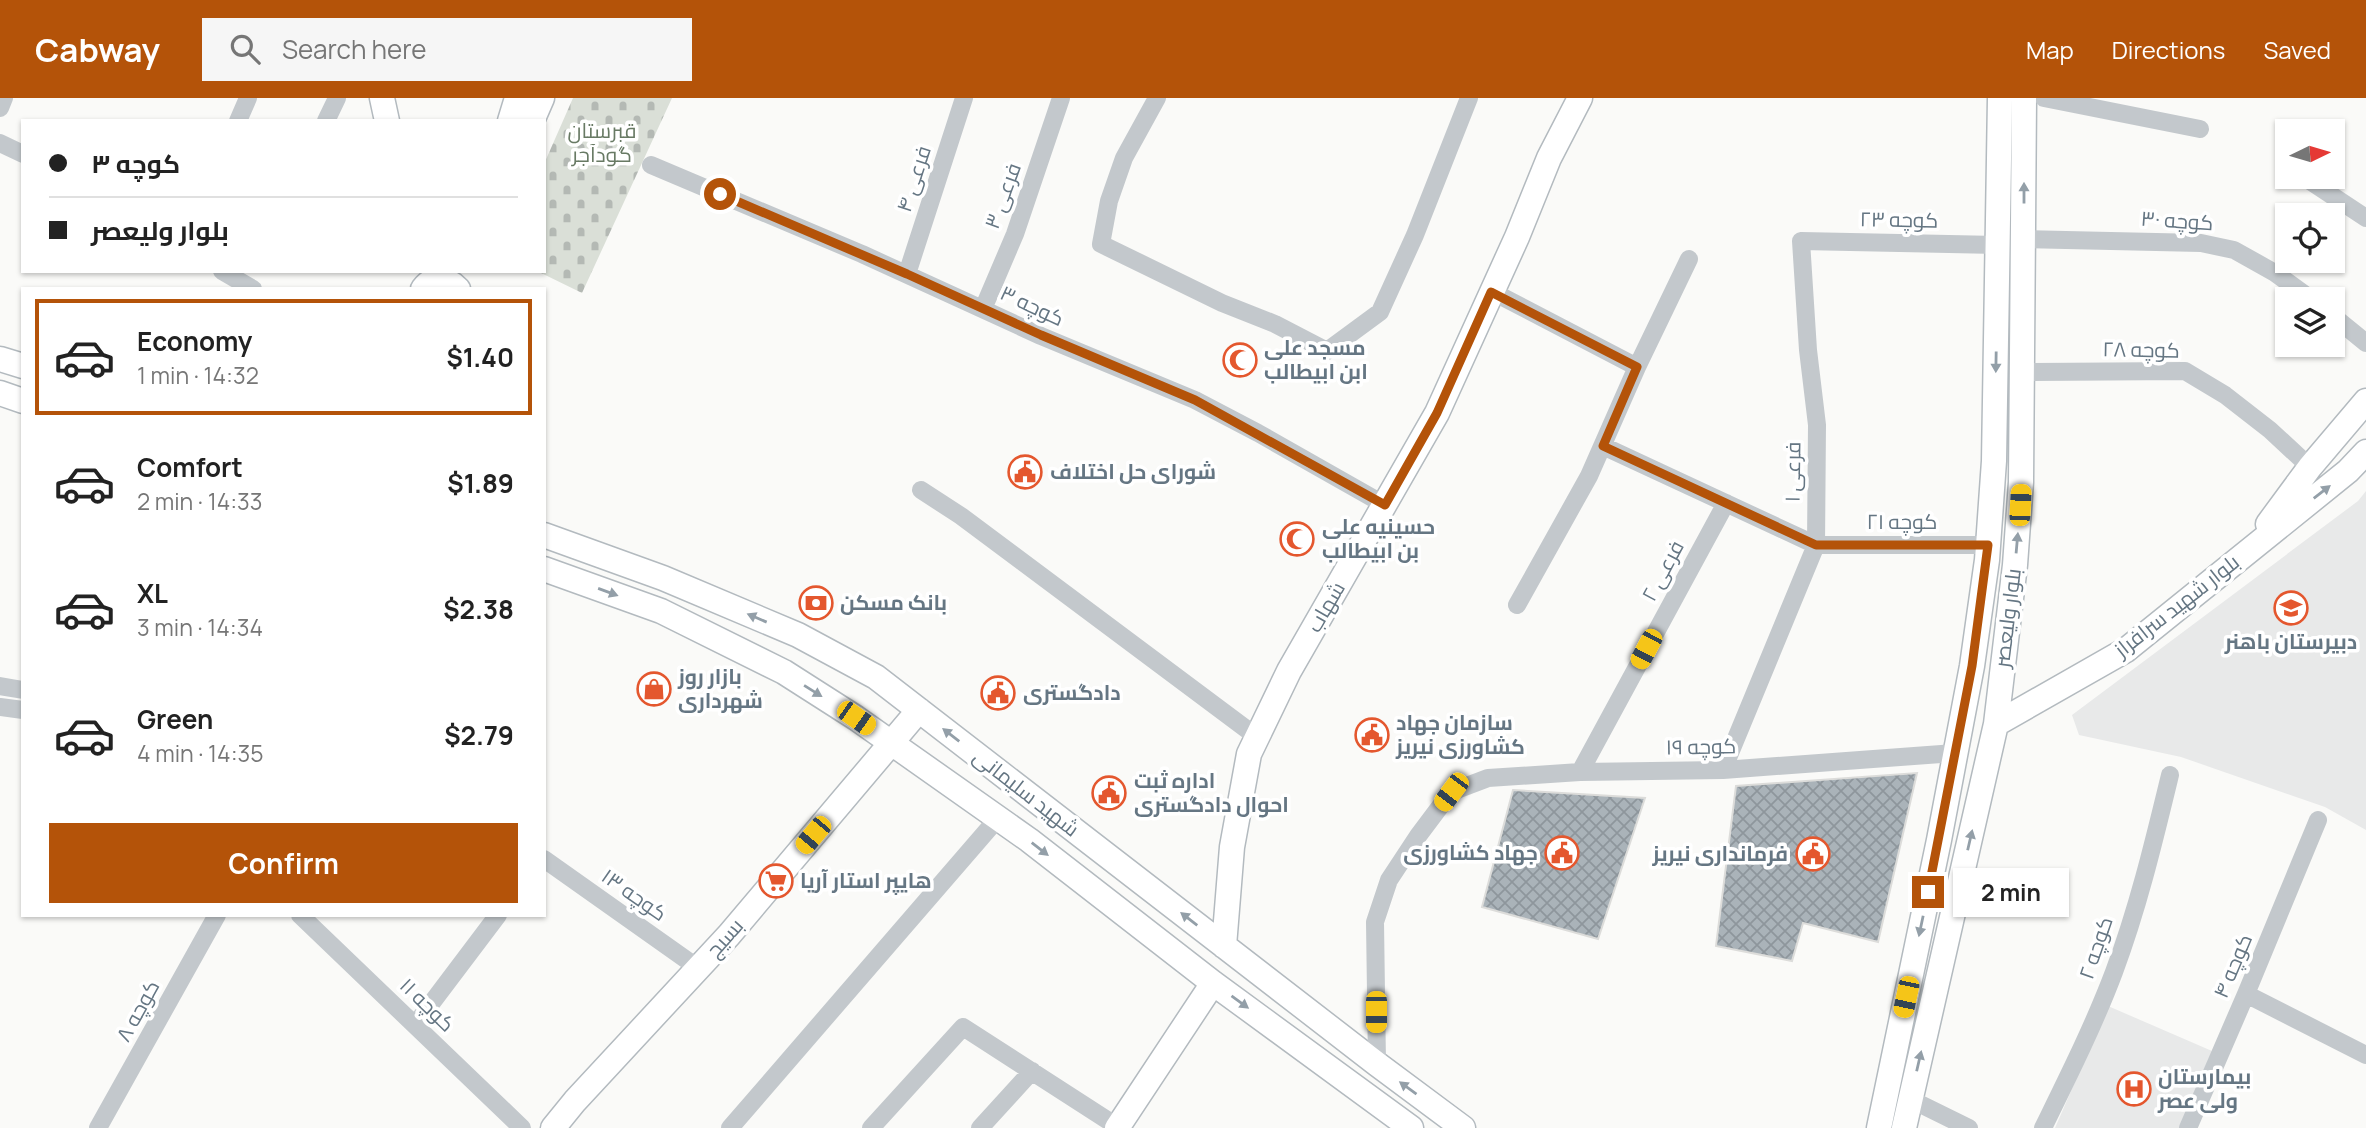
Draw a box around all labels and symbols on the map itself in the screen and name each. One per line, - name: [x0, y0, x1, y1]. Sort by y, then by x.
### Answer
- park label: قبرستان گودآجر: [568, 116, 636, 168]
- north arrow: [2275, 119, 2345, 189]
- street label: فرعی ۴: [889, 142, 937, 215]
- street label: فرعی ۳: [977, 159, 1027, 233]
- route start: [704, 178, 736, 210]
- one-way arrow: [2018, 182, 2030, 204]
- street label: کوچه ۲۳: [1859, 204, 1939, 235]
- street label: کوچه ۳۰: [2140, 204, 2214, 238]
- street label: کوچه ۳: [996, 278, 1069, 333]
- place label: مسجد علی ابن ابیطالب: [1264, 333, 1368, 385]
- street label: کوچه ۲۸: [2102, 334, 2180, 365]
- mosque icon: مسجد علی ابن ابیطالب: [1221, 341, 1259, 379]
- one-way arrow: [1990, 351, 2002, 373]
- street label: فرعی ۱: [1777, 441, 1807, 503]
- public building icon: شورای حل اختلاف: [1006, 453, 1044, 491]
- place label: شورای حل اختلاف: [1050, 457, 1216, 485]
- car: [2009, 483, 2032, 527]
- one-way arrow: [2312, 485, 2330, 500]
- street label: کوچه ۲۱: [1867, 507, 1937, 536]
- place label: حسینیه علی بن ابیطالب: [1322, 512, 1435, 564]
- mosque icon: حسینیه علی بن ابیطالب: [1278, 520, 1316, 558]
- one-way arrow: [2012, 532, 2023, 554]
- street label: فرعی ۲: [1634, 535, 1690, 606]
- street label: بلوار شهید سرافراز: [2107, 548, 2245, 664]
- street label: بلوار ولیعصر: [1987, 567, 2027, 670]
- street label: شهاب: [1300, 576, 1351, 637]
- bank icon: بانک مسکن: [797, 584, 835, 622]
- one-way arrow: [598, 587, 619, 598]
- place label: بانک مسکن: [840, 588, 947, 616]
- school or university icon: دبیرستان باهنر: [2272, 589, 2310, 627]
- one-way arrow: [747, 612, 768, 623]
- car: [1627, 626, 1666, 672]
- place label: دبیرستان باهنر: [2224, 627, 2357, 655]
- place label: بازار روز شهرداری: [677, 662, 763, 714]
- shop icon: بازار روز شهرداری: [635, 670, 673, 708]
- public building icon: دادگستری: [979, 674, 1017, 712]
- place label: دادگستری: [1023, 678, 1121, 706]
- one-way arrow: [803, 684, 823, 697]
- car: [833, 697, 880, 739]
- place label: سازمان جهاد کشاورزی نیریز: [1395, 708, 1525, 760]
- public building icon: سازمان جهاد کشاورزی نیریز: [1353, 716, 1391, 754]
- one-way arrow: [942, 728, 960, 742]
- street label: کوچه ۱۹: [1665, 731, 1737, 762]
- street label: شهید سلیمانی: [968, 742, 1085, 842]
- place label: اداره ثبت احوال دادگستری: [1134, 766, 1289, 818]
- car: [1430, 769, 1473, 815]
- public building icon: اداره ثبت احوال دادگستری: [1090, 774, 1128, 812]
- car: [792, 812, 835, 858]
- one-way arrow: [1965, 829, 1976, 851]
- public building icon: جهاد کشاورزی: [1543, 834, 1581, 872]
- public building icon: فرمانداری نیریز: [1794, 835, 1832, 873]
- place label: جهاد کشاورزی: [1403, 838, 1538, 866]
- place label: فرمانداری نیریز: [1651, 839, 1788, 867]
- one-way arrow: [1030, 841, 1048, 856]
- street label: کوچه ۱۳: [596, 862, 673, 928]
- supermarket icon: هایپر استار آریا: [757, 862, 795, 900]
- place label: هایپر استار آریا: [800, 866, 932, 896]
- callout: 2 min: [1952, 868, 2068, 916]
- route end: [1912, 876, 1944, 908]
- one-way arrow: [1181, 911, 1199, 926]
- street label: بسیج: [699, 912, 750, 963]
- street label: کوچه ۲: [2071, 913, 2120, 983]
- one-way arrow: [1916, 915, 1927, 937]
- street label: کوچه ۴: [2206, 929, 2259, 1002]
- street label: کوچه ۱۱: [393, 971, 461, 1038]
- car: [1892, 974, 1921, 1020]
- street label: کوچه ۸: [109, 975, 166, 1047]
- car: [1366, 991, 1387, 1033]
- one-way arrow: [1230, 995, 1249, 1009]
- one-way arrow: [1914, 1050, 1925, 1072]
- place label: بیمارستان ولی عصر: [2157, 1062, 2251, 1114]
- hospital icon: بیمارستان ولی عصر: [2115, 1070, 2153, 1108]
- one-way arrow: [1399, 1081, 1417, 1095]

